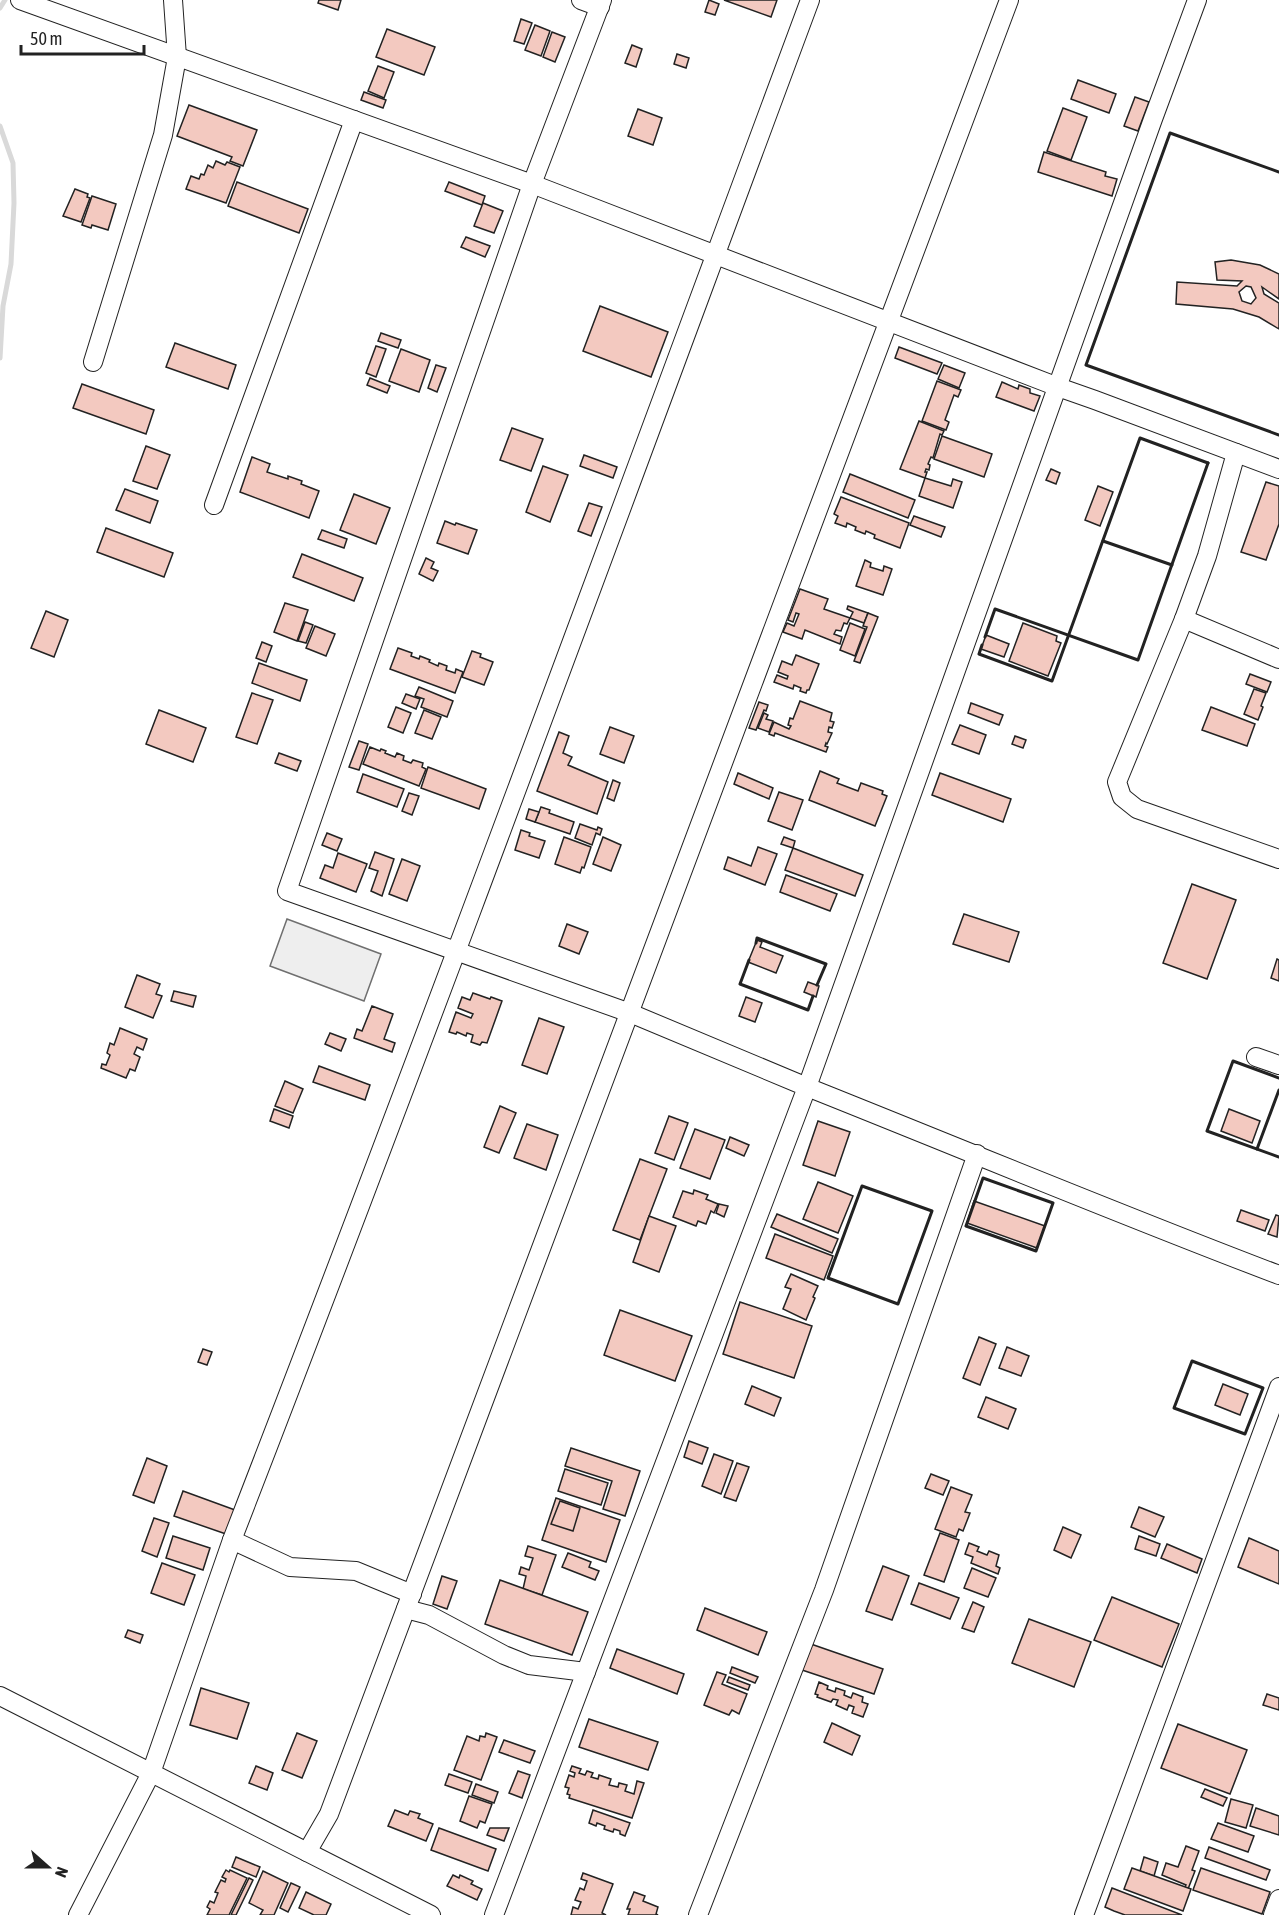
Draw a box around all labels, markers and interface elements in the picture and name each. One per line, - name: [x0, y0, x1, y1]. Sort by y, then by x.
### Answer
- scale bar: [21, 18, 144, 56]
- text: 50 m: [30, 28, 62, 49]
- north arrow: [18, 1837, 78, 1897]
- text: N: [52, 1865, 72, 1880]

